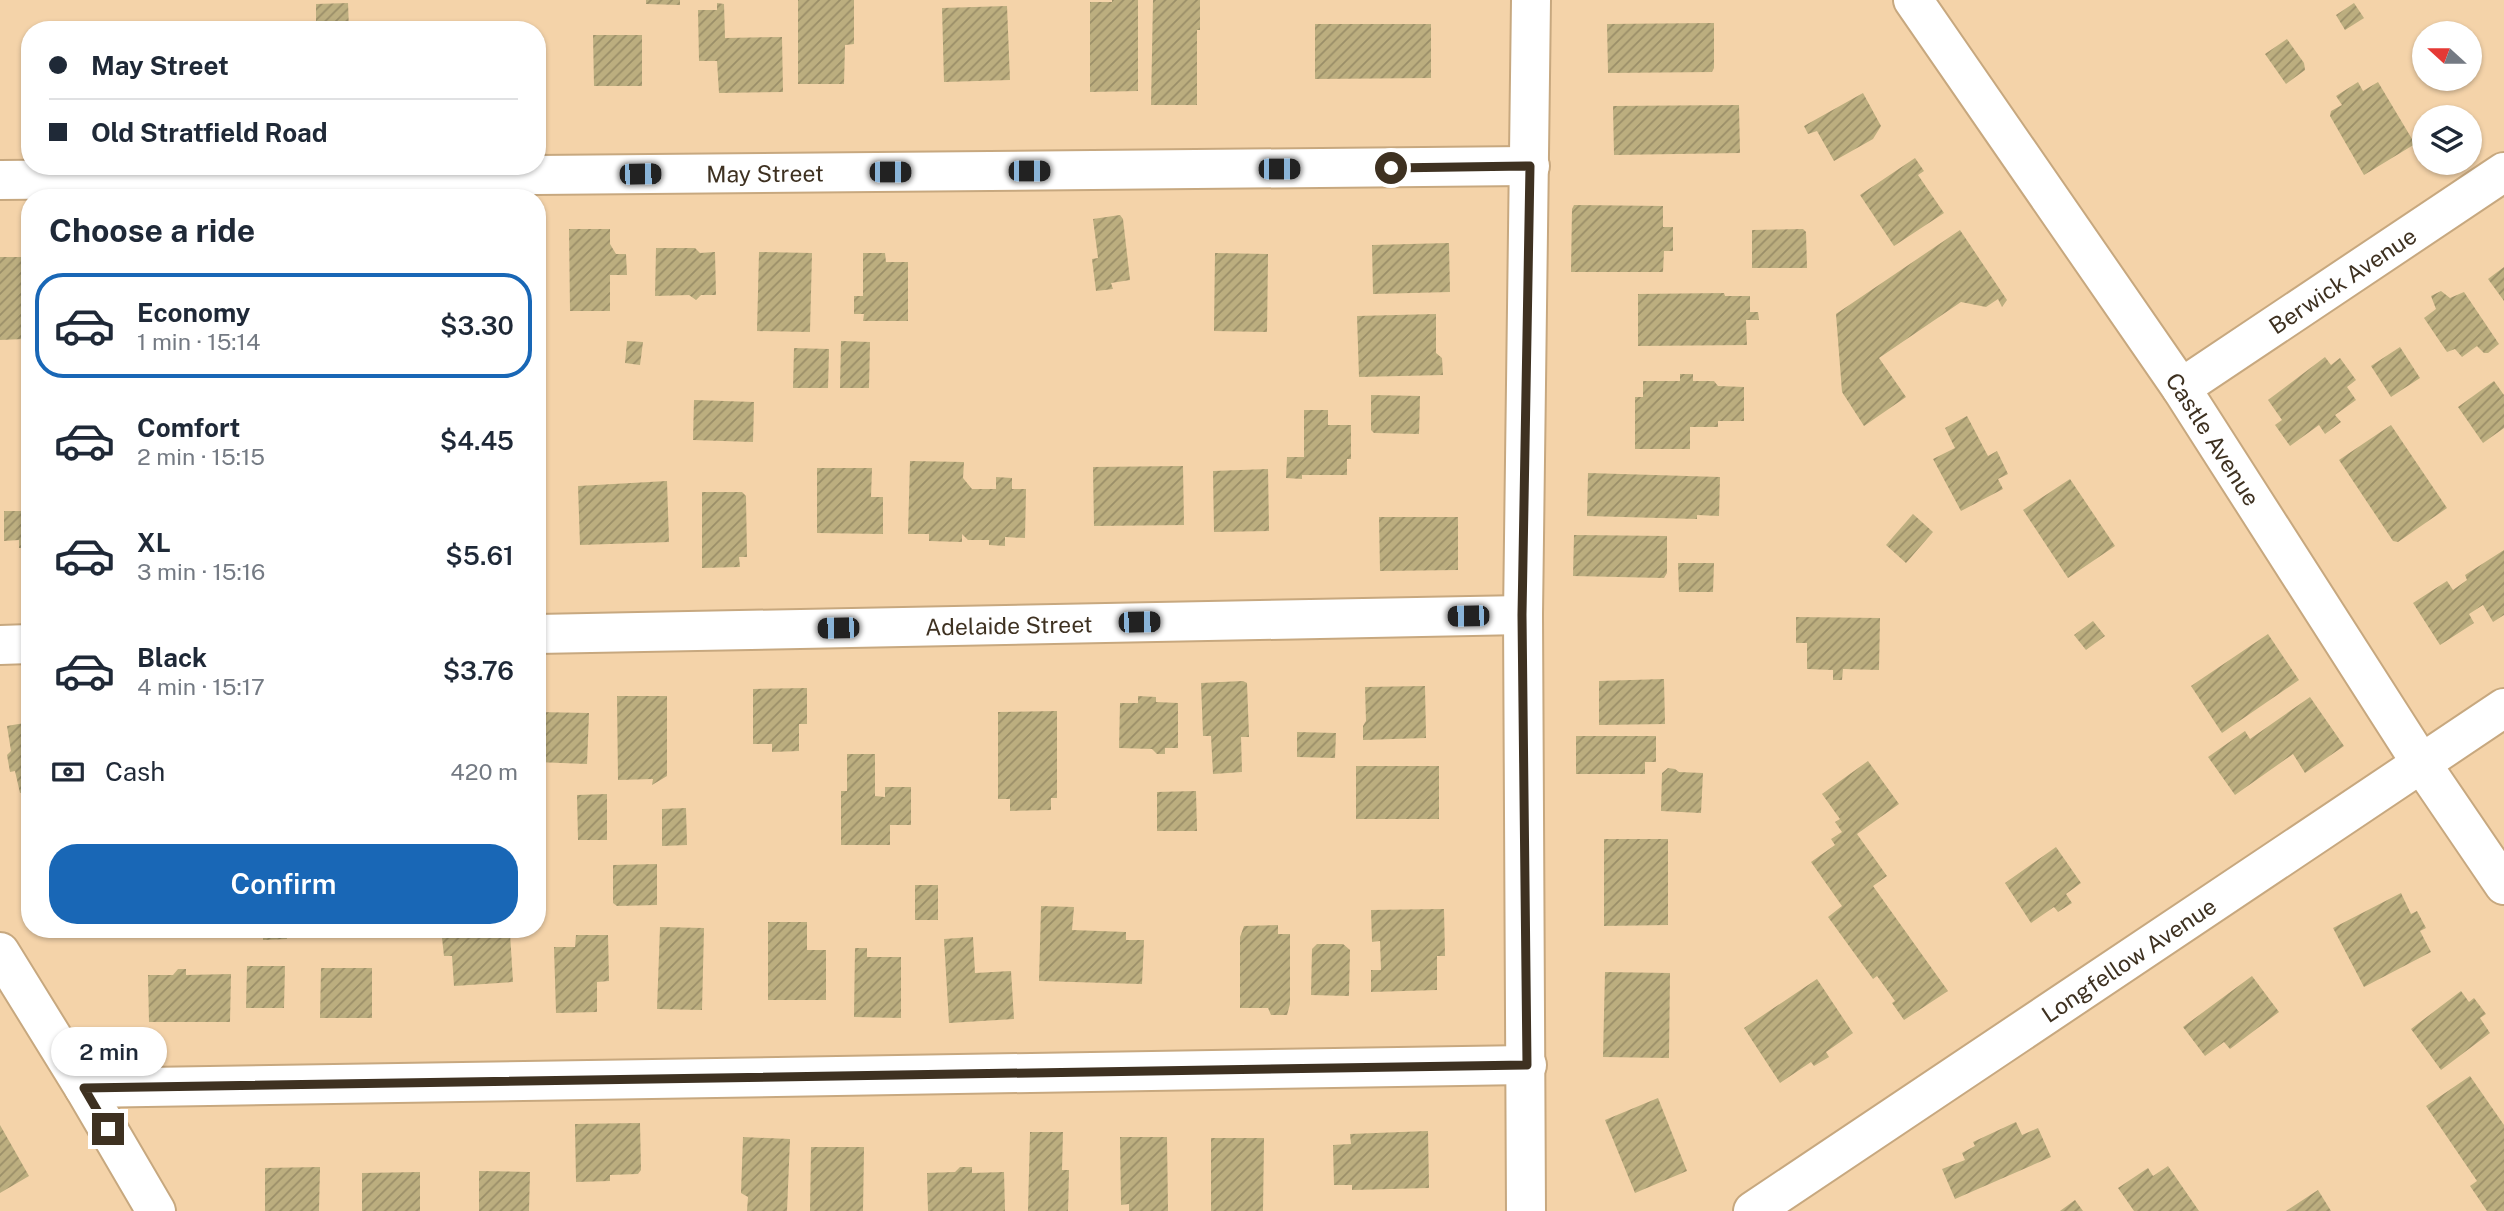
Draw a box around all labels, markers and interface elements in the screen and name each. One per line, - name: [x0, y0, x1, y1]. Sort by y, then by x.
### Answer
- north arrow: [2412, 21, 2482, 91]
- map controls: [2412, 21, 2482, 175]
- text: May Street: [91, 50, 229, 81]
- button: layers: [2412, 105, 2482, 175]
- text: Old Stratfield Road: [91, 117, 328, 148]
- route start: [1375, 152, 1407, 184]
- street label: May Street: [706, 159, 824, 187]
- car: [1259, 159, 1301, 180]
- car: [1009, 161, 1051, 182]
- car: [870, 162, 912, 183]
- car: [619, 163, 662, 185]
- text: Choose a ride: [49, 212, 255, 249]
- street label: Berwick Avenue: [2264, 221, 2421, 339]
- icon: car: [53, 294, 116, 357]
- text: Economy: [137, 297, 250, 328]
- text: $3.30: [440, 310, 514, 341]
- text: 1 min · 15:14: [137, 328, 260, 355]
- street label: Castle Avenue: [2161, 367, 2266, 510]
- icon: car: [53, 409, 116, 472]
- text: Comfort: [137, 412, 240, 443]
- text: $4.45: [440, 425, 514, 456]
- text: 2 min · 15:15: [137, 443, 265, 470]
- icon: car: [53, 524, 116, 587]
- text: XL: [137, 527, 171, 558]
- text: $5.61: [445, 540, 514, 571]
- text: 3 min · 15:16: [137, 558, 265, 585]
- car: [1447, 605, 1490, 627]
- street label: Adelaide Street: [925, 610, 1093, 640]
- car: [1118, 611, 1161, 633]
- car: [817, 617, 860, 639]
- icon: car: [53, 639, 116, 702]
- text: Black: [137, 642, 207, 673]
- text: $3.76: [443, 655, 514, 686]
- text: 4 min · 15:17: [137, 673, 265, 700]
- icon: cash: [49, 753, 87, 791]
- text: Cash: [105, 756, 165, 787]
- text: 420 m: [450, 758, 518, 785]
- button: Confirm: [49, 844, 518, 924]
- street label: Longfellow Avenue: [2036, 891, 2221, 1027]
- callout: 2 min: [50, 1028, 166, 1076]
- text: 2 min: [79, 1038, 139, 1065]
- route end: [92, 1113, 124, 1145]

